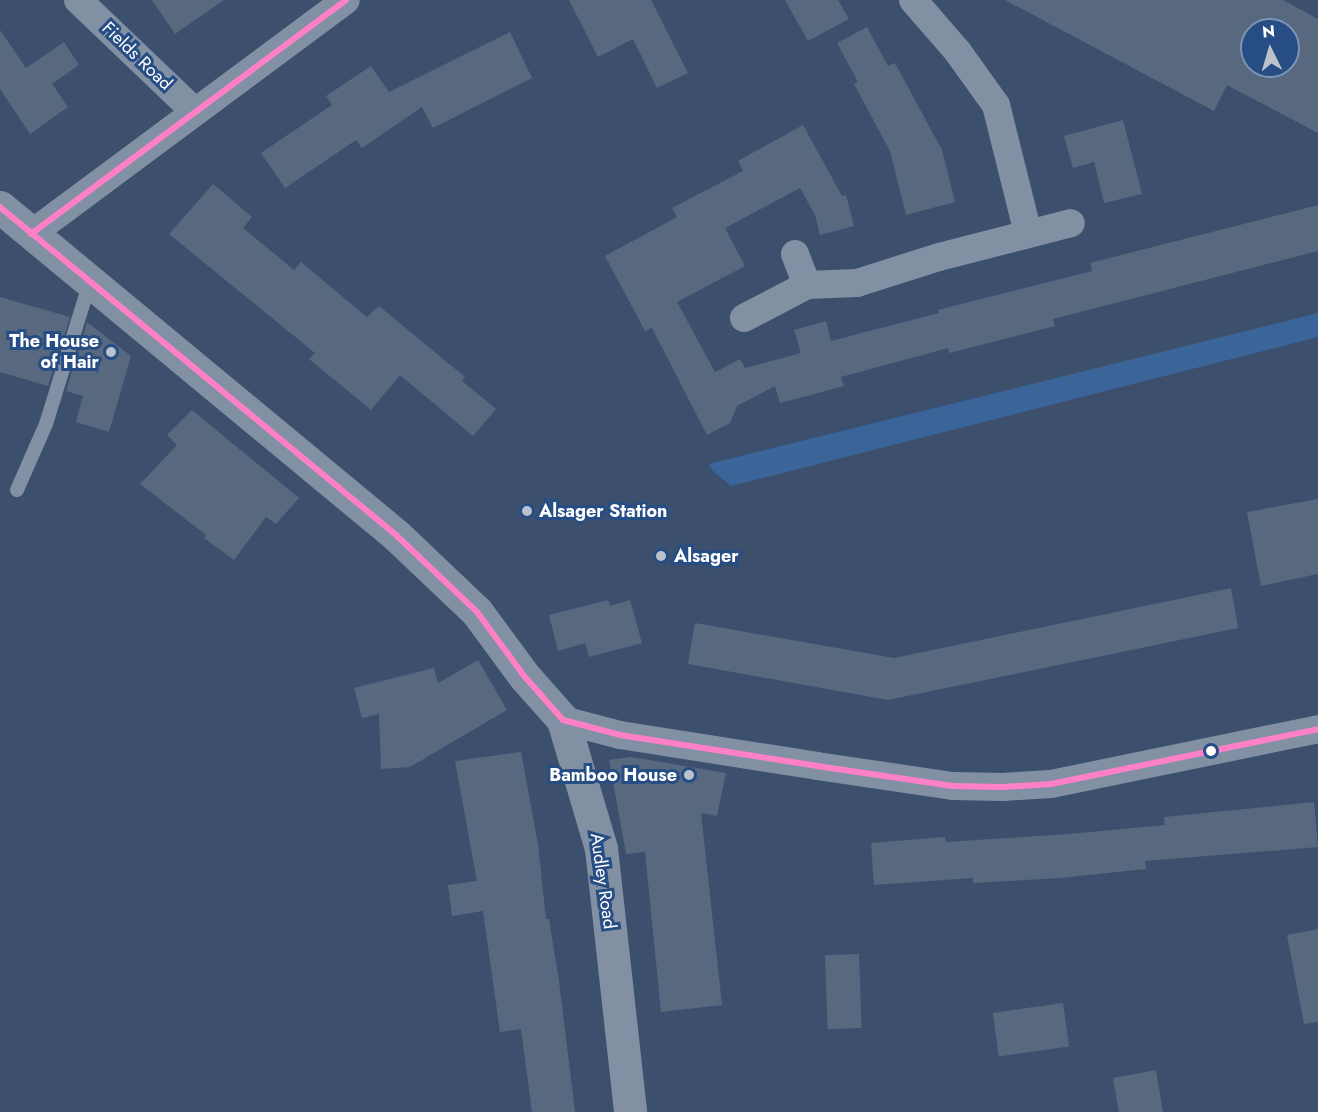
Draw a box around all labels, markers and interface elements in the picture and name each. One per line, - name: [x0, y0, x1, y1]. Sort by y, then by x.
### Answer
- street label: Fields Road: [98, 17, 176, 95]
- north arrow: [1240, 18, 1300, 78]
- text: N: [1261, 20, 1276, 44]
- place label: The House of Hair: [9, 331, 99, 374]
- marker: The House of Hair: [104, 345, 118, 359]
- place label: Alsager Station: [539, 500, 667, 522]
- marker: Alsager Station: [520, 504, 534, 518]
- place label: Alsager: [674, 545, 739, 567]
- marker: Alsager: [652, 547, 670, 565]
- unlabelled marker: [1205, 745, 1217, 757]
- place label: Bamboo House: [549, 764, 677, 786]
- marker: Bamboo House: [682, 768, 696, 782]
- street label: Audley Road: [586, 832, 620, 930]

